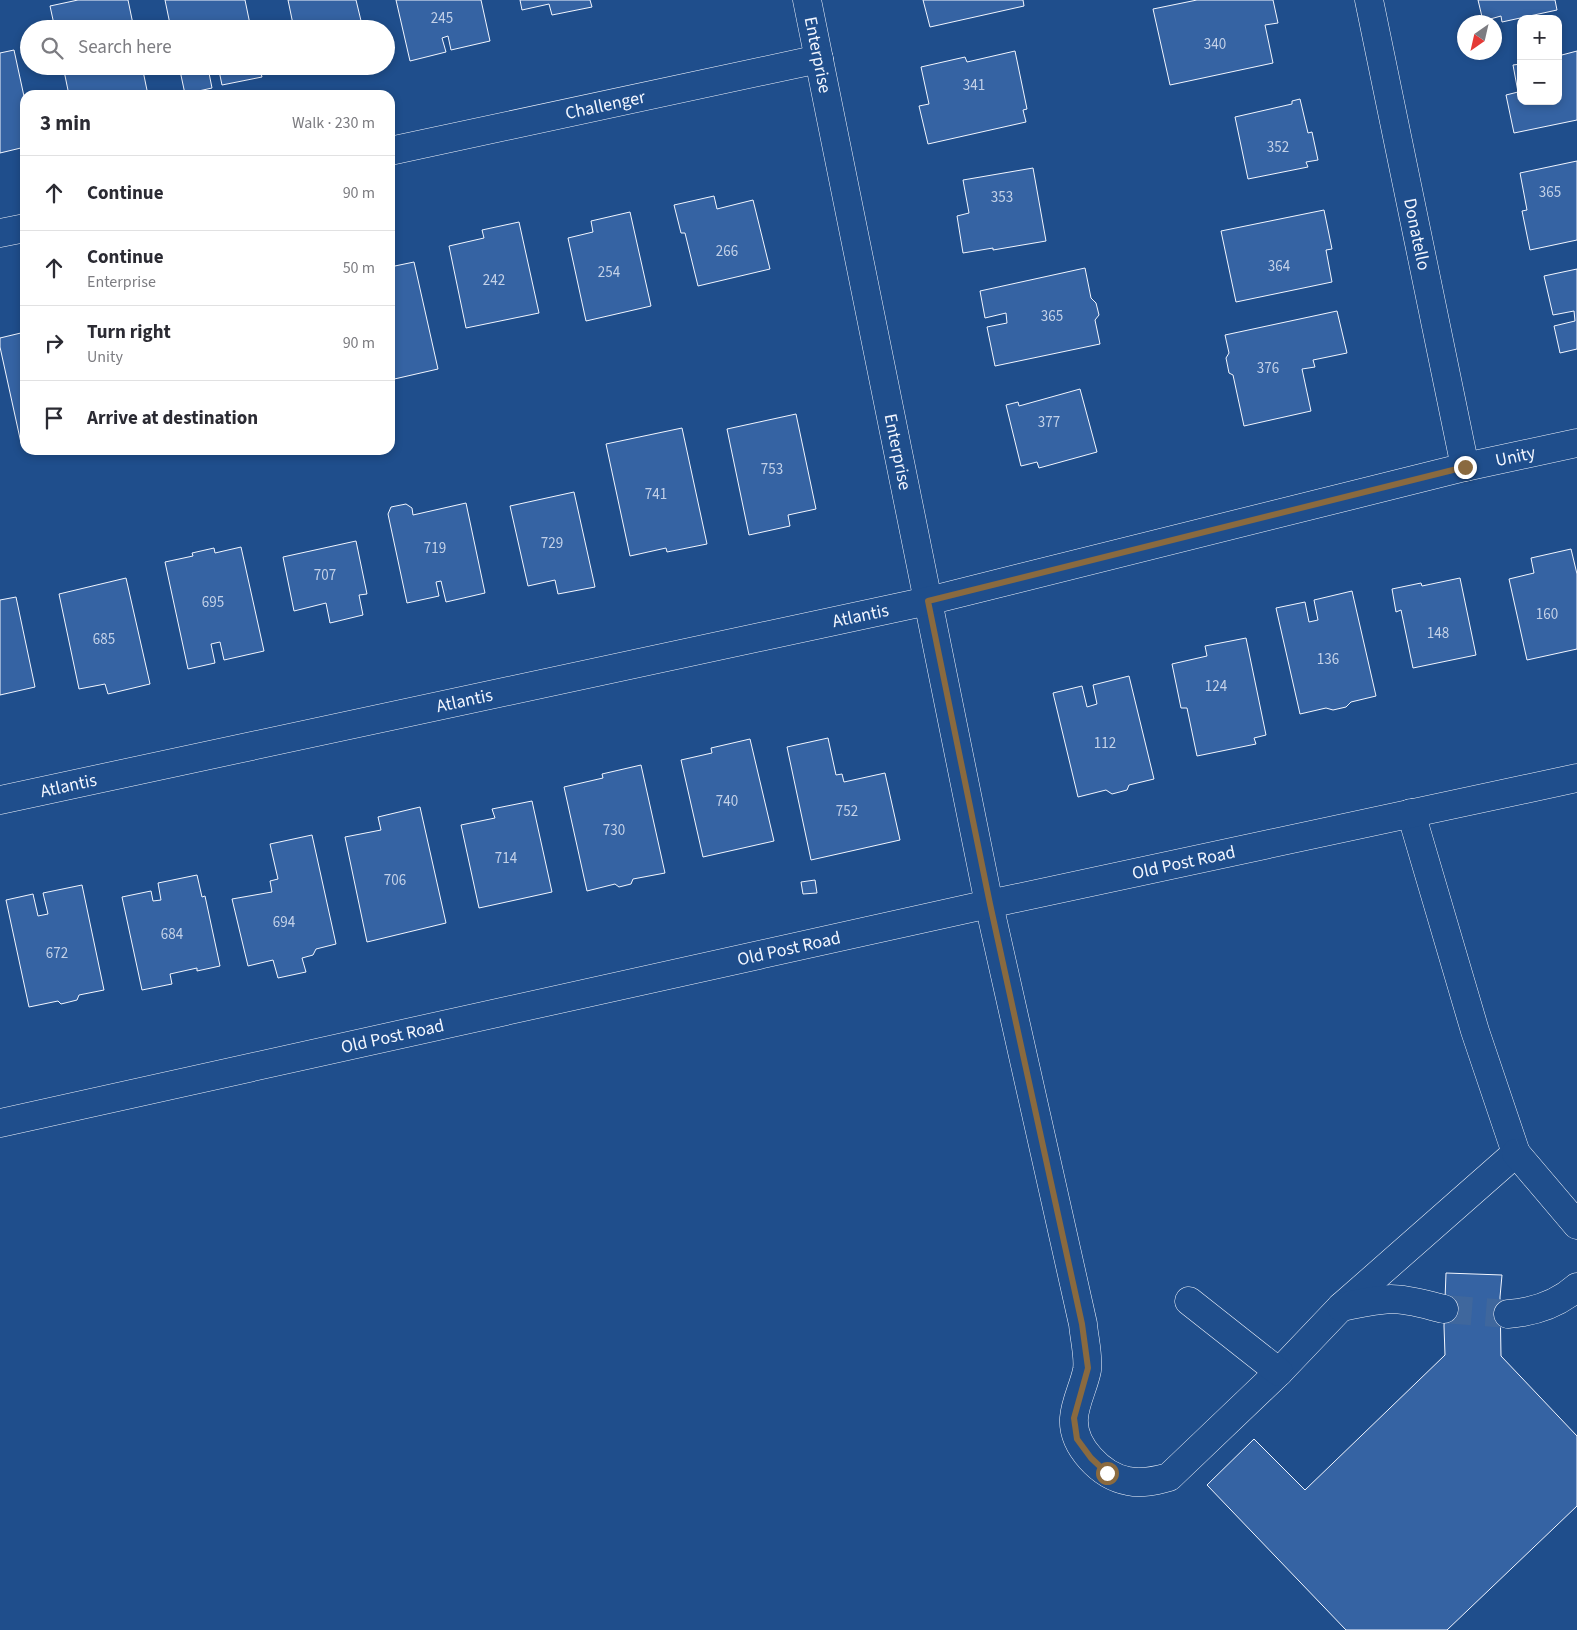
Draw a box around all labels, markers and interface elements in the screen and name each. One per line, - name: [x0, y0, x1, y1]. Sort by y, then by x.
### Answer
- house number: 245: [431, 8, 453, 29]
- street label: Enterprise: [798, 15, 837, 96]
- north arrow: [1457, 15, 1502, 60]
- map controls: [1517, 15, 1562, 105]
- button: +: [1517, 15, 1562, 60]
- search box: [20, 20, 395, 75]
- icon: search: [38, 34, 66, 62]
- text: Search here: [78, 34, 172, 61]
- house number: 340: [1204, 34, 1226, 55]
- button: −: [1517, 60, 1562, 105]
- house number: 341: [963, 75, 985, 96]
- street label: Challenger: [563, 84, 648, 126]
- text: 3 min: [40, 108, 91, 138]
- text: Walk · 230 m: [292, 112, 375, 134]
- house number: 352: [1267, 137, 1289, 158]
- icon: ahead: [40, 179, 68, 207]
- text: Continue: [87, 180, 164, 207]
- text: 90 m: [343, 182, 375, 204]
- house number: 365: [1539, 182, 1561, 203]
- house number: 353: [991, 187, 1013, 208]
- street label: Donatello: [1397, 196, 1436, 273]
- house number: 266: [716, 241, 738, 262]
- text: Continue: [87, 244, 164, 271]
- icon: ahead: [40, 254, 68, 282]
- house number: 364: [1268, 256, 1291, 277]
- text: 50 m: [343, 257, 375, 279]
- house number: 254: [598, 262, 621, 283]
- house number: 242: [483, 270, 505, 291]
- text: Enterprise: [87, 271, 156, 293]
- house number: 365: [1041, 306, 1063, 327]
- text: Turn right: [87, 319, 171, 346]
- icon: right: [40, 329, 68, 357]
- text: 90 m: [343, 332, 375, 354]
- text: Unity: [87, 346, 123, 368]
- house number: 376: [1257, 358, 1279, 379]
- icon: arrive: [40, 404, 68, 432]
- text: Arrive at destination: [87, 405, 258, 432]
- street label: Enterprise: [878, 412, 917, 493]
- house number: 377: [1038, 412, 1060, 433]
- street label: Unity: [1493, 440, 1538, 473]
- route end: [1454, 456, 1477, 479]
- house number: 753: [761, 459, 783, 480]
- house number: 741: [645, 484, 667, 505]
- house number: 729: [541, 533, 563, 554]
- house number: 719: [424, 538, 446, 559]
- house number: 707: [314, 565, 336, 586]
- house number: 695: [202, 592, 224, 613]
- street label: Atlantis: [830, 598, 891, 634]
- house number: 160: [1536, 604, 1558, 625]
- house number: 148: [1427, 623, 1449, 644]
- house number: 685: [93, 629, 115, 650]
- house number: 136: [1317, 649, 1339, 670]
- house number: 124: [1205, 676, 1228, 697]
- street label: Atlantis: [434, 683, 495, 719]
- house number: 112: [1094, 733, 1116, 754]
- street label: Atlantis: [38, 768, 99, 804]
- house number: 740: [716, 791, 738, 812]
- house number: 752: [836, 801, 858, 822]
- house number: 730: [603, 820, 625, 841]
- street label: Old Post Road: [1130, 840, 1238, 886]
- house number: 714: [495, 848, 518, 869]
- house number: 706: [384, 870, 406, 891]
- house number: 694: [273, 912, 296, 933]
- house number: 684: [161, 924, 184, 945]
- street label: Old Post Road: [735, 925, 843, 972]
- house number: 672: [46, 943, 68, 964]
- street label: Old Post Road: [339, 1013, 447, 1060]
- route start: [1096, 1462, 1119, 1485]

